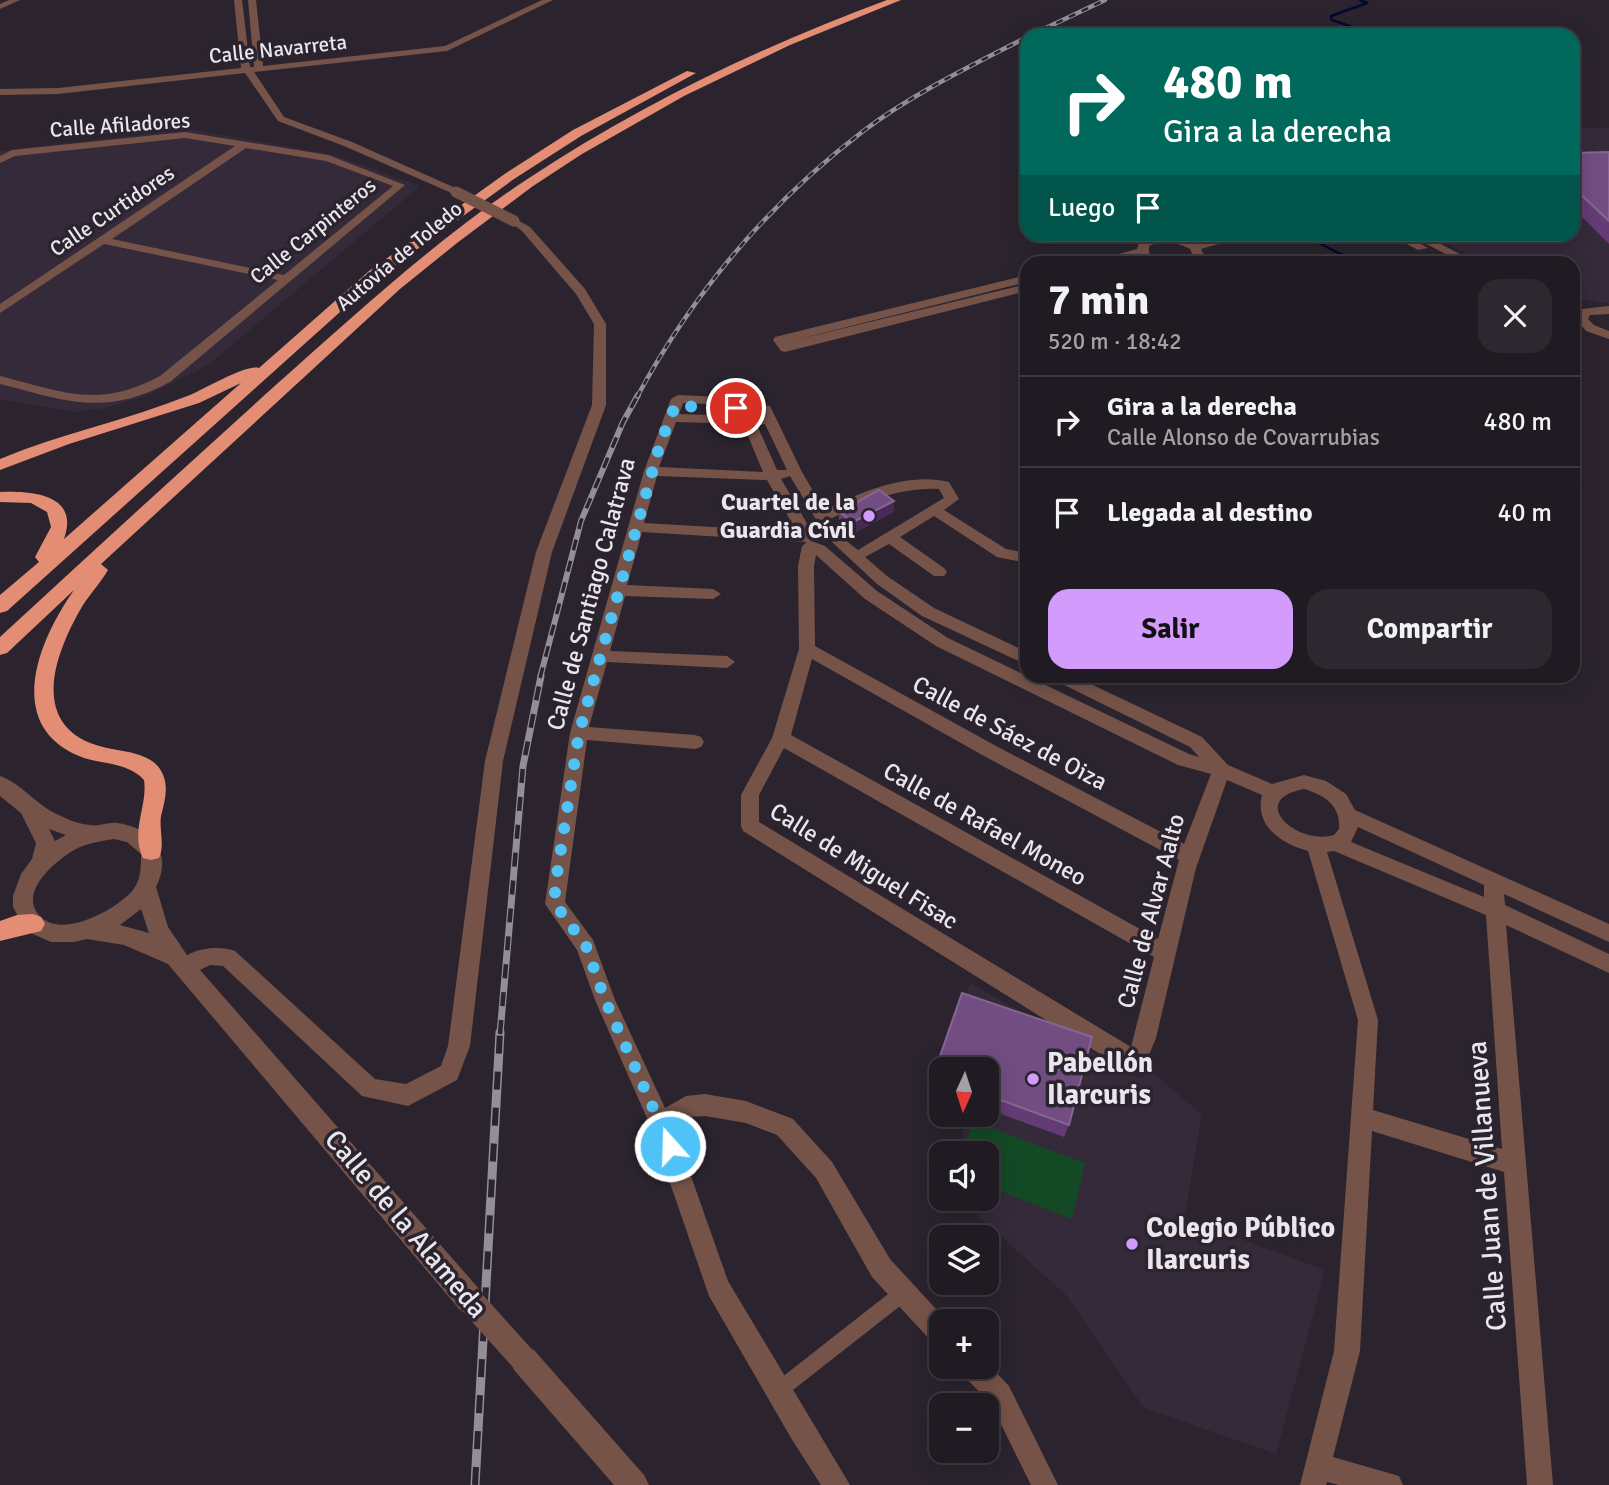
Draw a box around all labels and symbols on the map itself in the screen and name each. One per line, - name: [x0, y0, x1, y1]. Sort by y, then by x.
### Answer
- street label: Calle Navarreta: [208, 29, 348, 69]
- street label: Calle Afiladores: [49, 107, 191, 143]
- street label: Calle Curtidores: [45, 160, 179, 262]
- street label: Calle Carpinteros: [245, 172, 381, 290]
- street label: Autovía de Toledo: [331, 196, 467, 316]
- pin: [706, 378, 766, 438]
- street label: Calle de Santiago Calatrava: [540, 454, 642, 734]
- place label: Cuartel de la Guardia Cívil: [720, 487, 855, 545]
- marker: Cuartel de la Guardia Cívil: [861, 508, 877, 524]
- street label: Calle de Sáez de Oiza: [908, 669, 1112, 797]
- street label: Calle de Rafael Moneo: [878, 756, 1092, 892]
- street label: Calle de Miguel Fisac: [764, 796, 964, 936]
- street label: Calle de Alvar Aalto: [1111, 811, 1191, 1011]
- street label: Calle Juan de Villanueva: [1460, 1040, 1514, 1332]
- place label: Pabellón Ilarcuris: [1047, 1046, 1153, 1112]
- north arrow: [929, 1057, 999, 1127]
- marker: Pabellón Ilarcuris: [1025, 1071, 1041, 1087]
- position arrow: [633, 1109, 707, 1183]
- street label: Calle de la Alameda: [317, 1123, 495, 1325]
- place label: Colegio Público Ilarcuris: [1146, 1211, 1335, 1277]
- marker: Colegio Público Ilarcuris: [1124, 1236, 1140, 1252]

